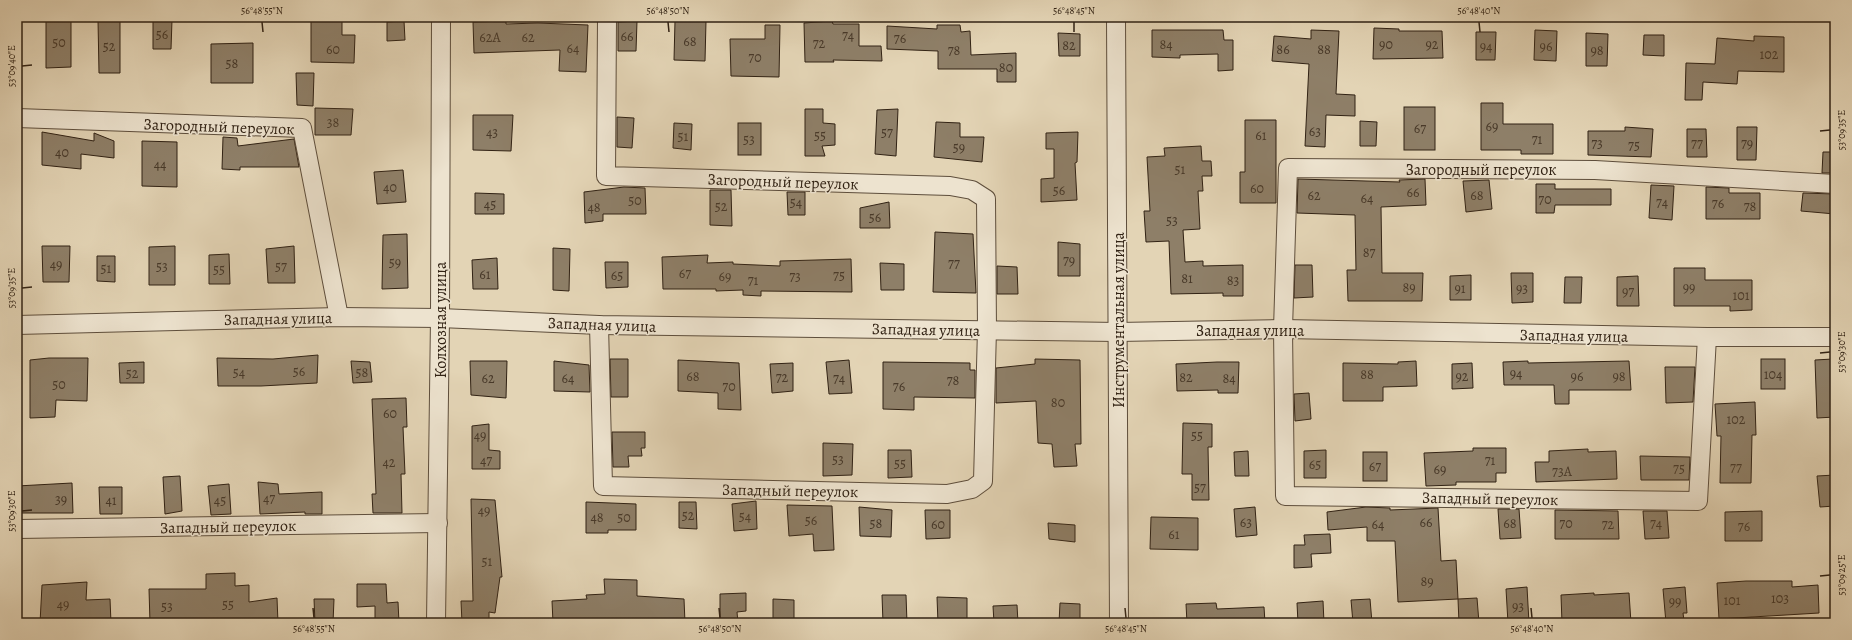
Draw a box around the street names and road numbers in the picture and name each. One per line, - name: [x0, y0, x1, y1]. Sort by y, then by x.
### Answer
- street label: Загородный переулок: [143, 113, 295, 141]
- street label: Загородный переулок: [1405, 159, 1557, 181]
- street label: Загородный переулок: [707, 168, 859, 196]
- street label: Инструментальная улица: [1108, 231, 1130, 408]
- street label: Колхозная улица: [430, 261, 452, 378]
- street label: Западная улица: [224, 307, 333, 331]
- street label: Западная улица: [547, 312, 657, 338]
- street label: Западная улица: [872, 318, 981, 342]
- street label: Западная улица: [1196, 320, 1305, 342]
- street label: Западная улица: [1520, 324, 1629, 348]
- street label: Западный переулок: [722, 479, 858, 503]
- street label: Западный переулок: [1422, 487, 1558, 511]
- street label: Западный переулок: [160, 515, 296, 539]

